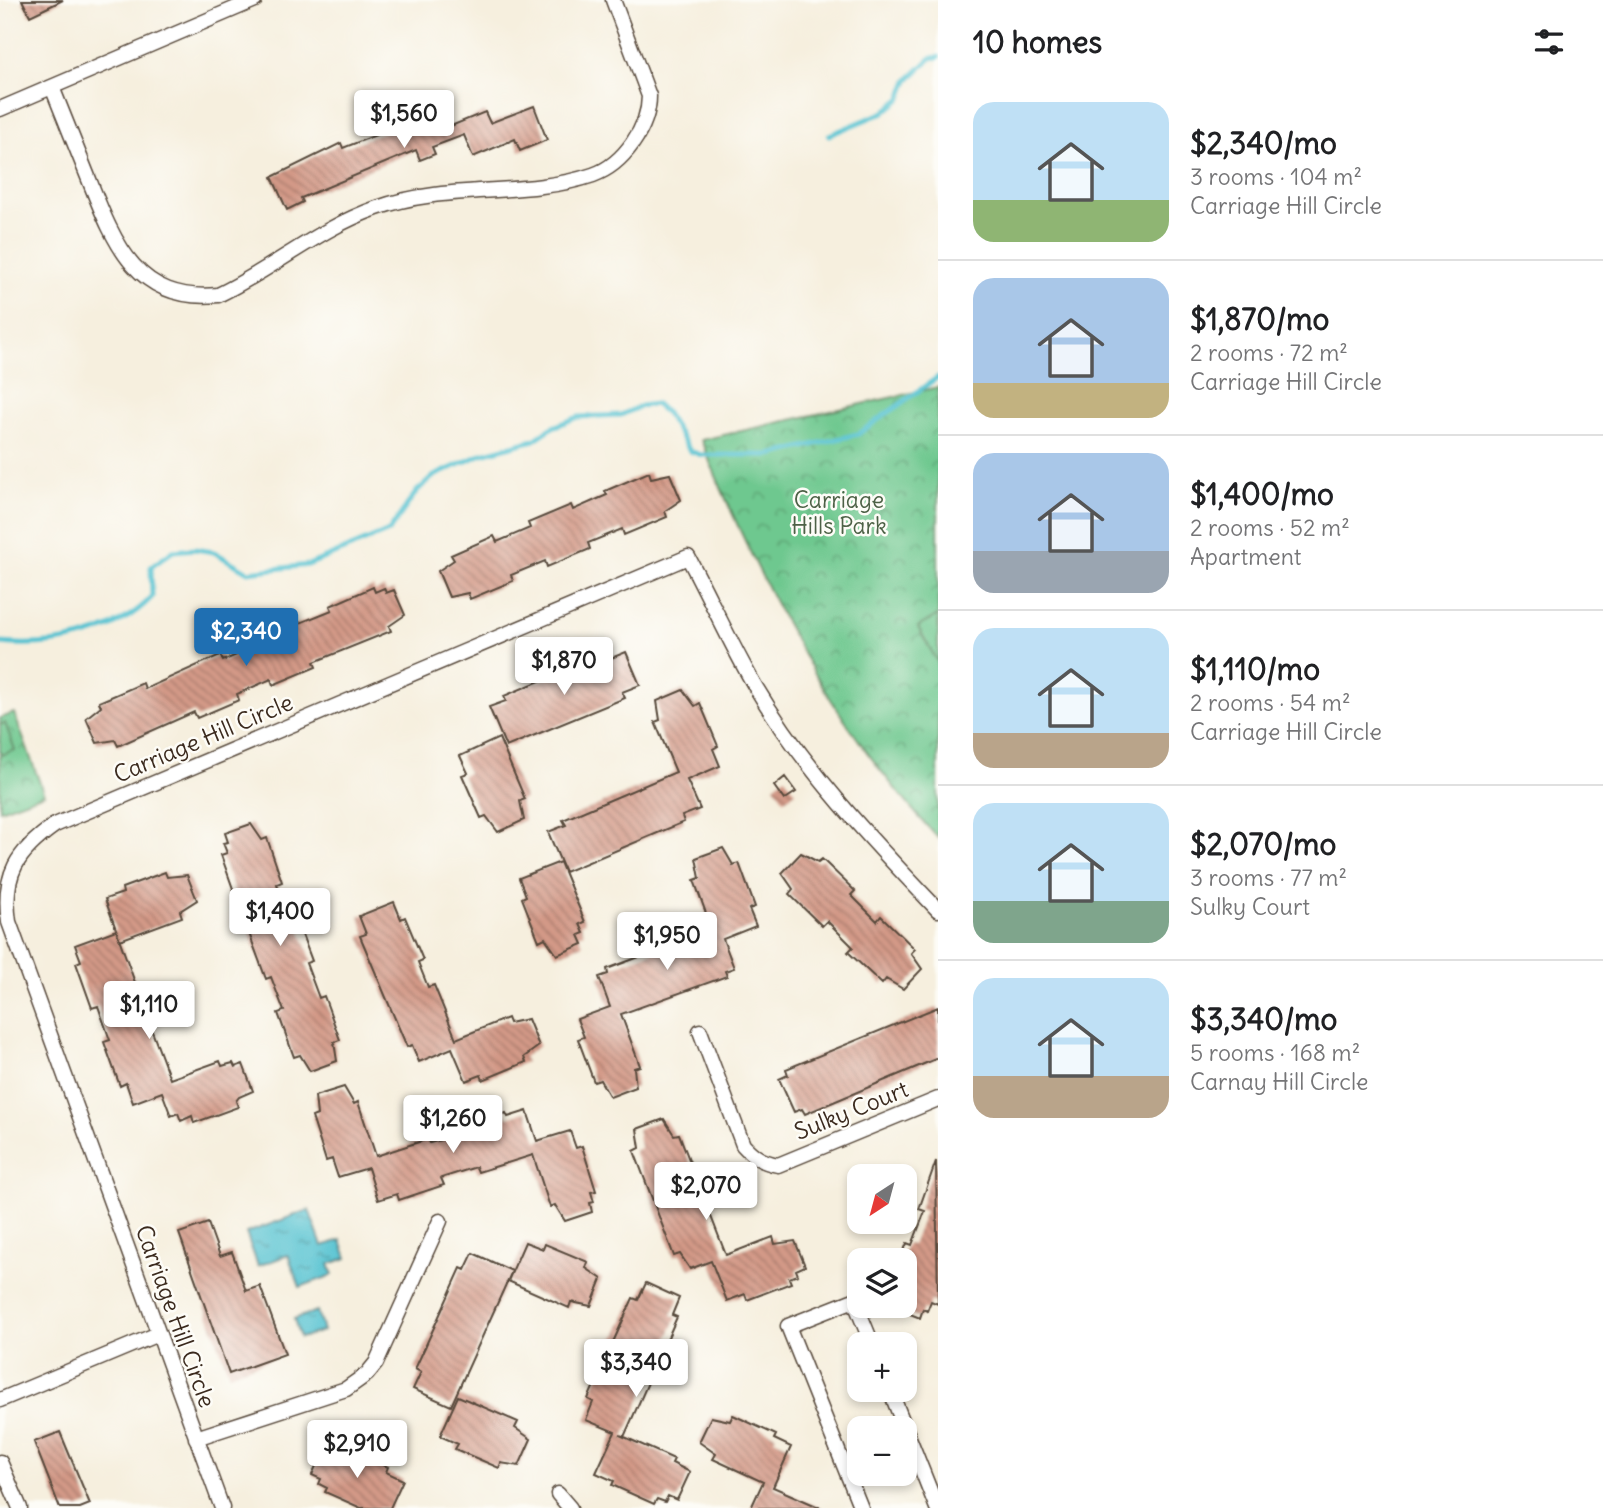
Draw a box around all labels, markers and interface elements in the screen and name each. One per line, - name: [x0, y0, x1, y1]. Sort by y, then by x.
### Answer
- text: 10 homes: [973, 23, 1102, 61]
- icon: filters: [1530, 23, 1568, 61]
- pin: $1,560: [347, 90, 461, 150]
- text: $1,560: [370, 98, 438, 127]
- text: $2,340/mo: [1190, 124, 1337, 162]
- icon: home: [1029, 130, 1113, 214]
- text: 3 rooms · 104 m²: [1190, 162, 1362, 191]
- text: Carriage Hill Circle: [1190, 191, 1382, 220]
- text: $1,870/mo: [1190, 300, 1329, 338]
- icon: home: [1029, 306, 1113, 390]
- text: 2 rooms · 72 m²: [1190, 338, 1348, 367]
- text: Carriage Hill Circle: [1190, 367, 1382, 396]
- text: $1,400/mo: [1190, 475, 1334, 513]
- icon: home: [1029, 481, 1113, 565]
- park label: Carriage Hills Park: [791, 485, 887, 540]
- text: 2 rooms · 52 m²: [1190, 513, 1350, 542]
- text: Apartment: [1190, 542, 1302, 571]
- pin: $2,340: [189, 608, 303, 668]
- text: $2,340: [210, 616, 282, 645]
- pin: $1,870: [507, 638, 621, 697]
- text: $1,870: [531, 645, 597, 674]
- text: $1,110/mo: [1190, 650, 1320, 688]
- icon: home: [1029, 656, 1113, 740]
- street label: Carriage Hill Circle: [109, 687, 297, 789]
- text: 2 rooms · 54 m²: [1190, 688, 1351, 717]
- text: Carriage Hill Circle: [1190, 717, 1382, 746]
- text: $2,070/mo: [1190, 825, 1336, 863]
- icon: home: [1029, 831, 1113, 915]
- text: 3 rooms · 77 m²: [1190, 863, 1347, 892]
- pin: $1,400: [223, 888, 337, 948]
- text: Sulky Court: [1190, 892, 1310, 921]
- text: $1,400: [245, 896, 315, 925]
- pin: $1,950: [610, 912, 724, 972]
- text: $1,950: [633, 920, 701, 949]
- pin: $1,110: [92, 982, 206, 1041]
- text: $1,110: [120, 989, 178, 1018]
- text: $3,340/mo: [1190, 1000, 1337, 1038]
- icon: home: [1029, 1006, 1113, 1090]
- text: 5 rooms · 168 m²: [1190, 1038, 1360, 1067]
- text: Carnay Hill Circle: [1190, 1067, 1369, 1096]
- street label: Sulky Court: [790, 1074, 912, 1146]
- pin: $1,260: [396, 1096, 510, 1155]
- text: $1,260: [419, 1103, 487, 1132]
- pin: $2,070: [649, 1162, 763, 1222]
- north arrow: [847, 1164, 917, 1234]
- map controls: [847, 1164, 917, 1486]
- text: $2,070: [670, 1170, 742, 1199]
- street label: Carriage Hill Circle: [130, 1221, 222, 1411]
- button: layers: [847, 1248, 917, 1318]
- button: +: [847, 1332, 917, 1402]
- pin: $3,340: [579, 1340, 693, 1399]
- text: $3,340: [600, 1347, 672, 1376]
- button: −: [847, 1416, 917, 1486]
- pin: $2,910: [300, 1420, 414, 1480]
- text: $2,910: [323, 1428, 391, 1457]

